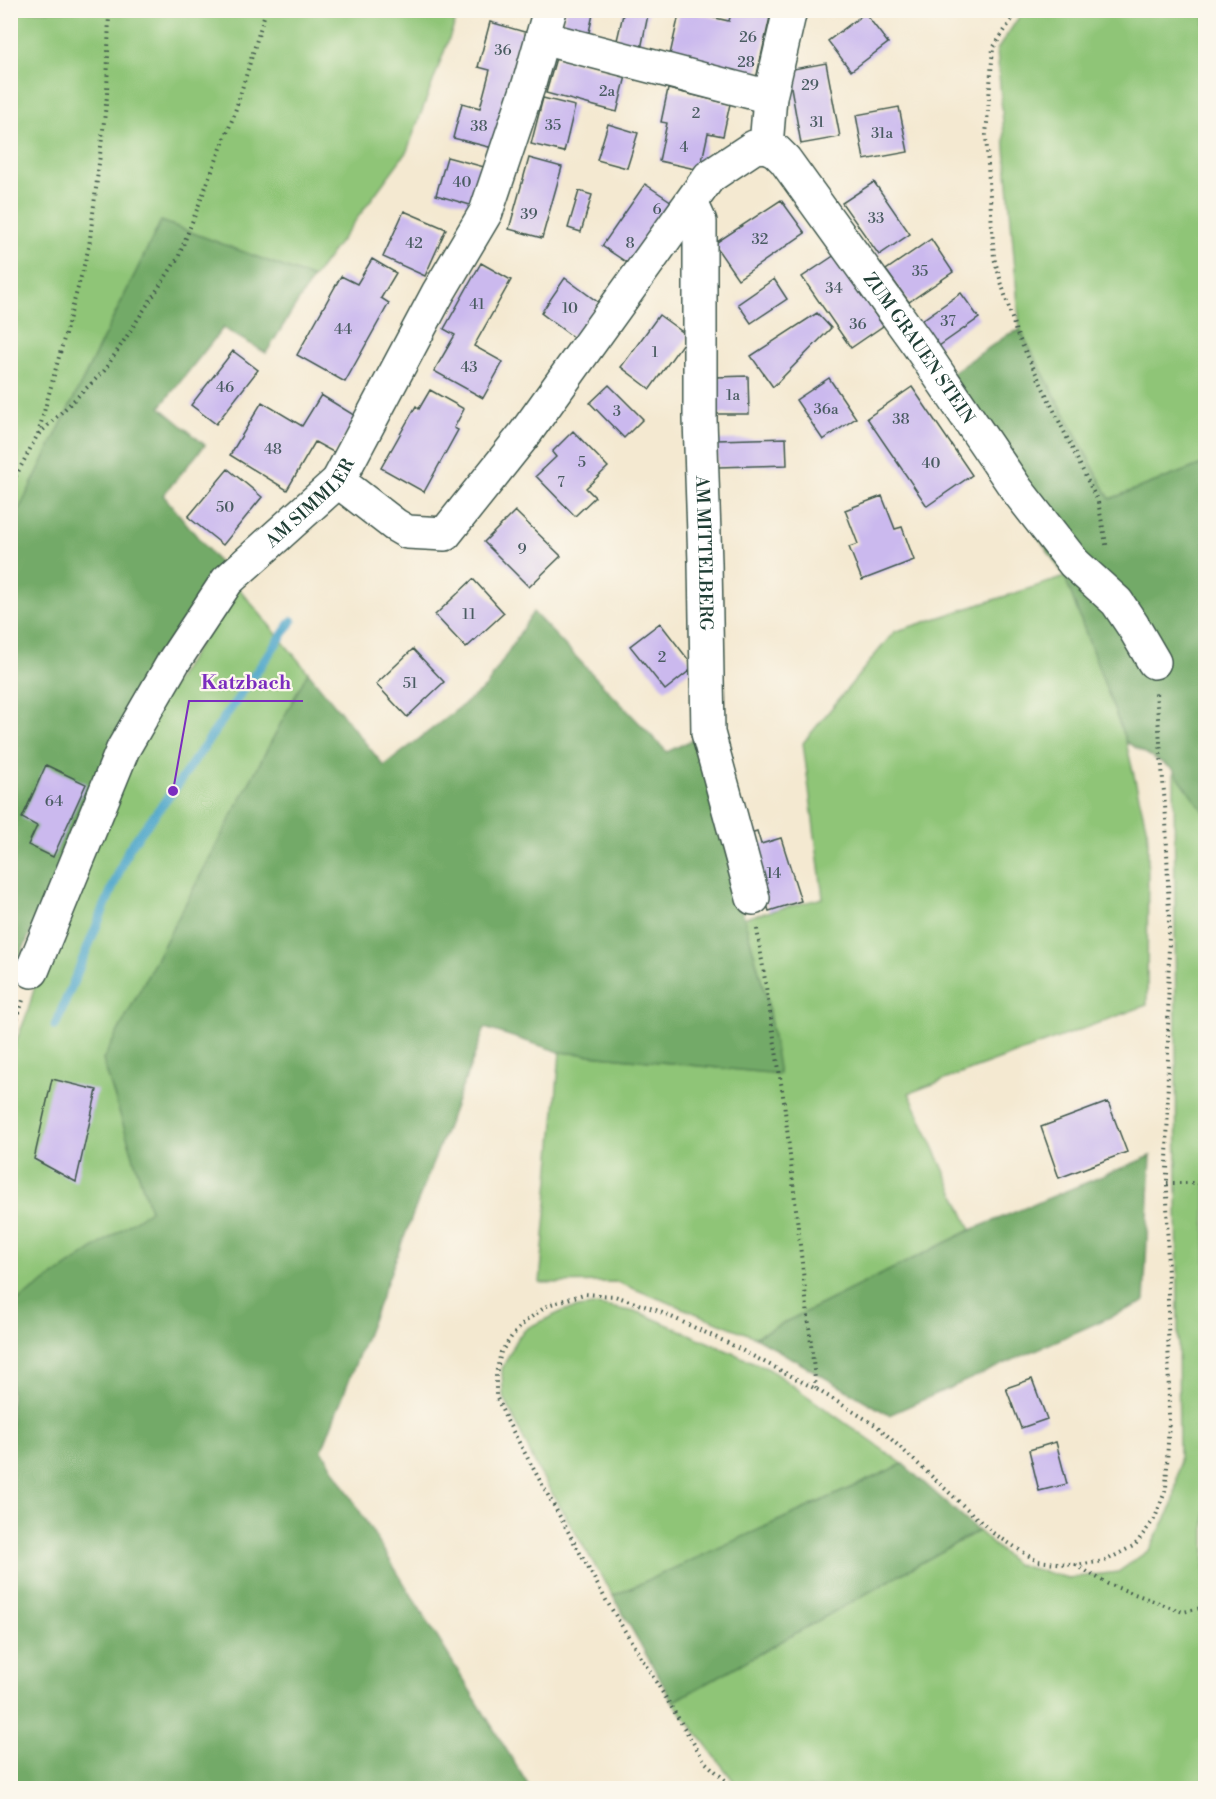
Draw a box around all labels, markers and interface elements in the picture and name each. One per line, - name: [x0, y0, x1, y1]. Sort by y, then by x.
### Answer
- house number: 26: [739, 28, 757, 47]
- house number: 36: [494, 41, 512, 60]
- house number: 28: [737, 53, 755, 72]
- house number: 29: [801, 76, 819, 95]
- house number: 2a: [599, 82, 615, 101]
- house number: 2: [692, 104, 700, 123]
- house number: 31: [810, 113, 825, 132]
- house number: 35: [545, 116, 561, 135]
- house number: 38: [470, 117, 488, 136]
- house number: 31a: [871, 124, 893, 143]
- house number: 4: [680, 138, 689, 157]
- house number: 40: [453, 173, 471, 192]
- house number: 6: [652, 200, 662, 219]
- house number: 39: [520, 205, 538, 224]
- house number: 33: [868, 209, 884, 228]
- house number: 32: [752, 230, 768, 249]
- house number: 42: [405, 234, 423, 253]
- house number: 8: [625, 234, 635, 253]
- house number: 35: [912, 262, 928, 281]
- street label: ZUM GRAUEN STEIN: [858, 268, 980, 429]
- house number: 34: [825, 279, 843, 298]
- house number: 41: [469, 295, 485, 314]
- house number: 10: [562, 299, 578, 318]
- house number: 37: [940, 312, 956, 331]
- house number: 36: [849, 315, 867, 334]
- house number: 44: [334, 320, 352, 339]
- house number: 1: [652, 343, 659, 362]
- house number: 43: [460, 358, 478, 377]
- house number: 46: [216, 378, 234, 397]
- house number: 1a: [726, 386, 740, 405]
- house number: 36a: [814, 400, 839, 419]
- house number: 3: [613, 402, 621, 421]
- house number: 38: [892, 410, 910, 429]
- house number: 48: [264, 440, 282, 459]
- house number: 5: [578, 453, 586, 472]
- street label: AM SIMMLER: [260, 454, 360, 553]
- house number: 40: [922, 454, 940, 473]
- house number: 7: [557, 473, 565, 492]
- street label: AM MITTELBERG: [690, 474, 717, 632]
- house number: 50: [216, 498, 234, 517]
- house number: 9: [517, 540, 527, 559]
- house number: 11: [462, 605, 476, 624]
- house number: 2: [658, 648, 666, 667]
- callout: Katzbach: [189, 663, 303, 701]
- text: Katzbach: [201, 671, 292, 696]
- house number: 51: [403, 674, 418, 693]
- house number: 64: [45, 792, 63, 811]
- house number: 14: [767, 864, 781, 883]

